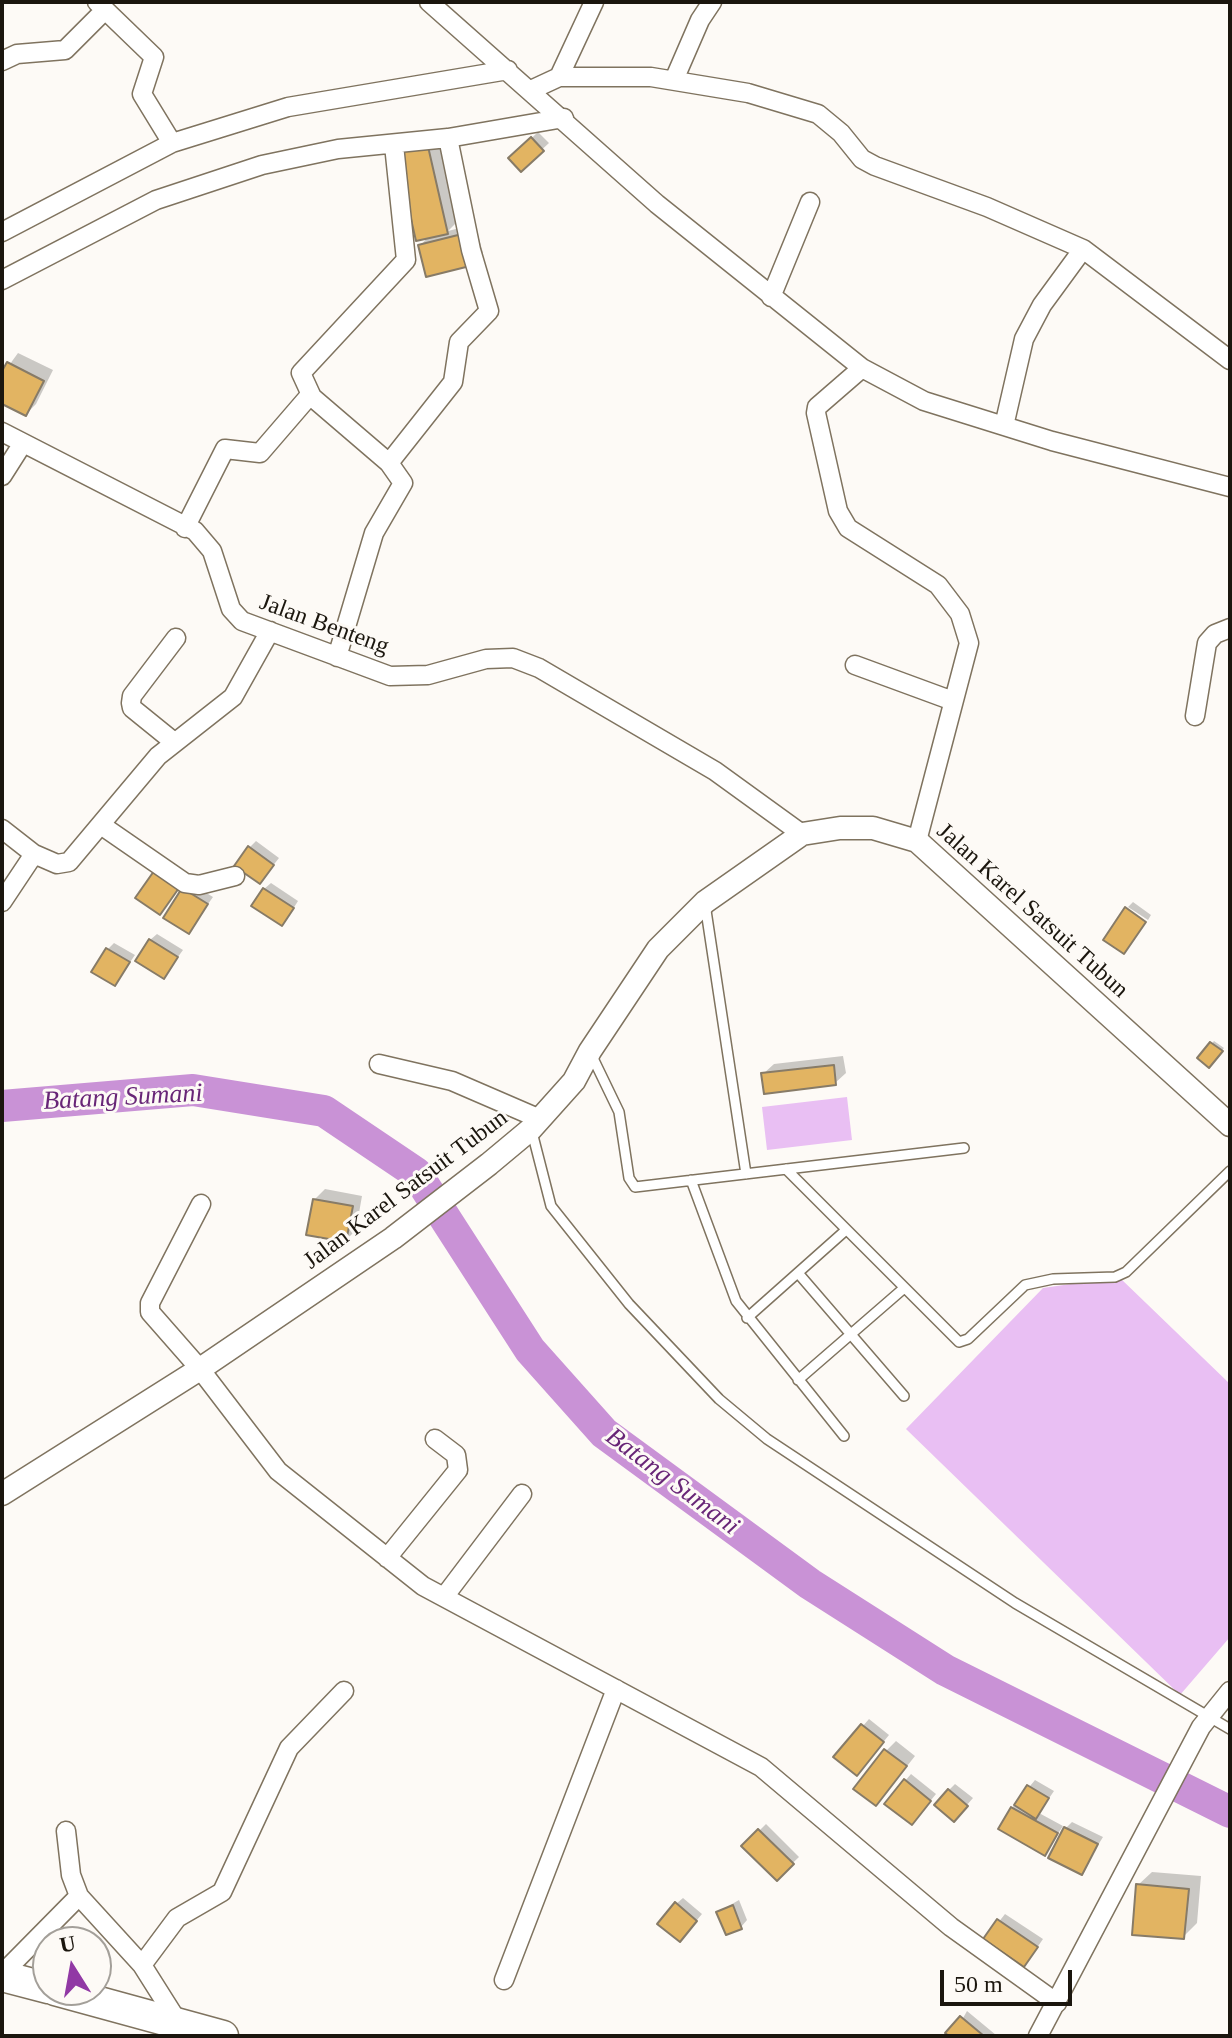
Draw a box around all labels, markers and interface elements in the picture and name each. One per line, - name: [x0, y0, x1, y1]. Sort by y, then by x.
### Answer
- street label: Jalan Benteng: [256, 588, 392, 662]
- street label: Jalan Karel Satsuit Tubun: [930, 817, 1134, 1005]
- water label: Batang Sumani: [42, 1078, 204, 1118]
- street label: Jalan Karel Satsuit Tubun: [298, 1104, 514, 1276]
- water label: Batang Sumani: [599, 1422, 745, 1542]
- north arrow: [32, 1926, 112, 2006]
- text: U: [58, 1930, 78, 1958]
- scale bar: [944, 1954, 1076, 2004]
- text: 50 m: [954, 1971, 1003, 1997]

